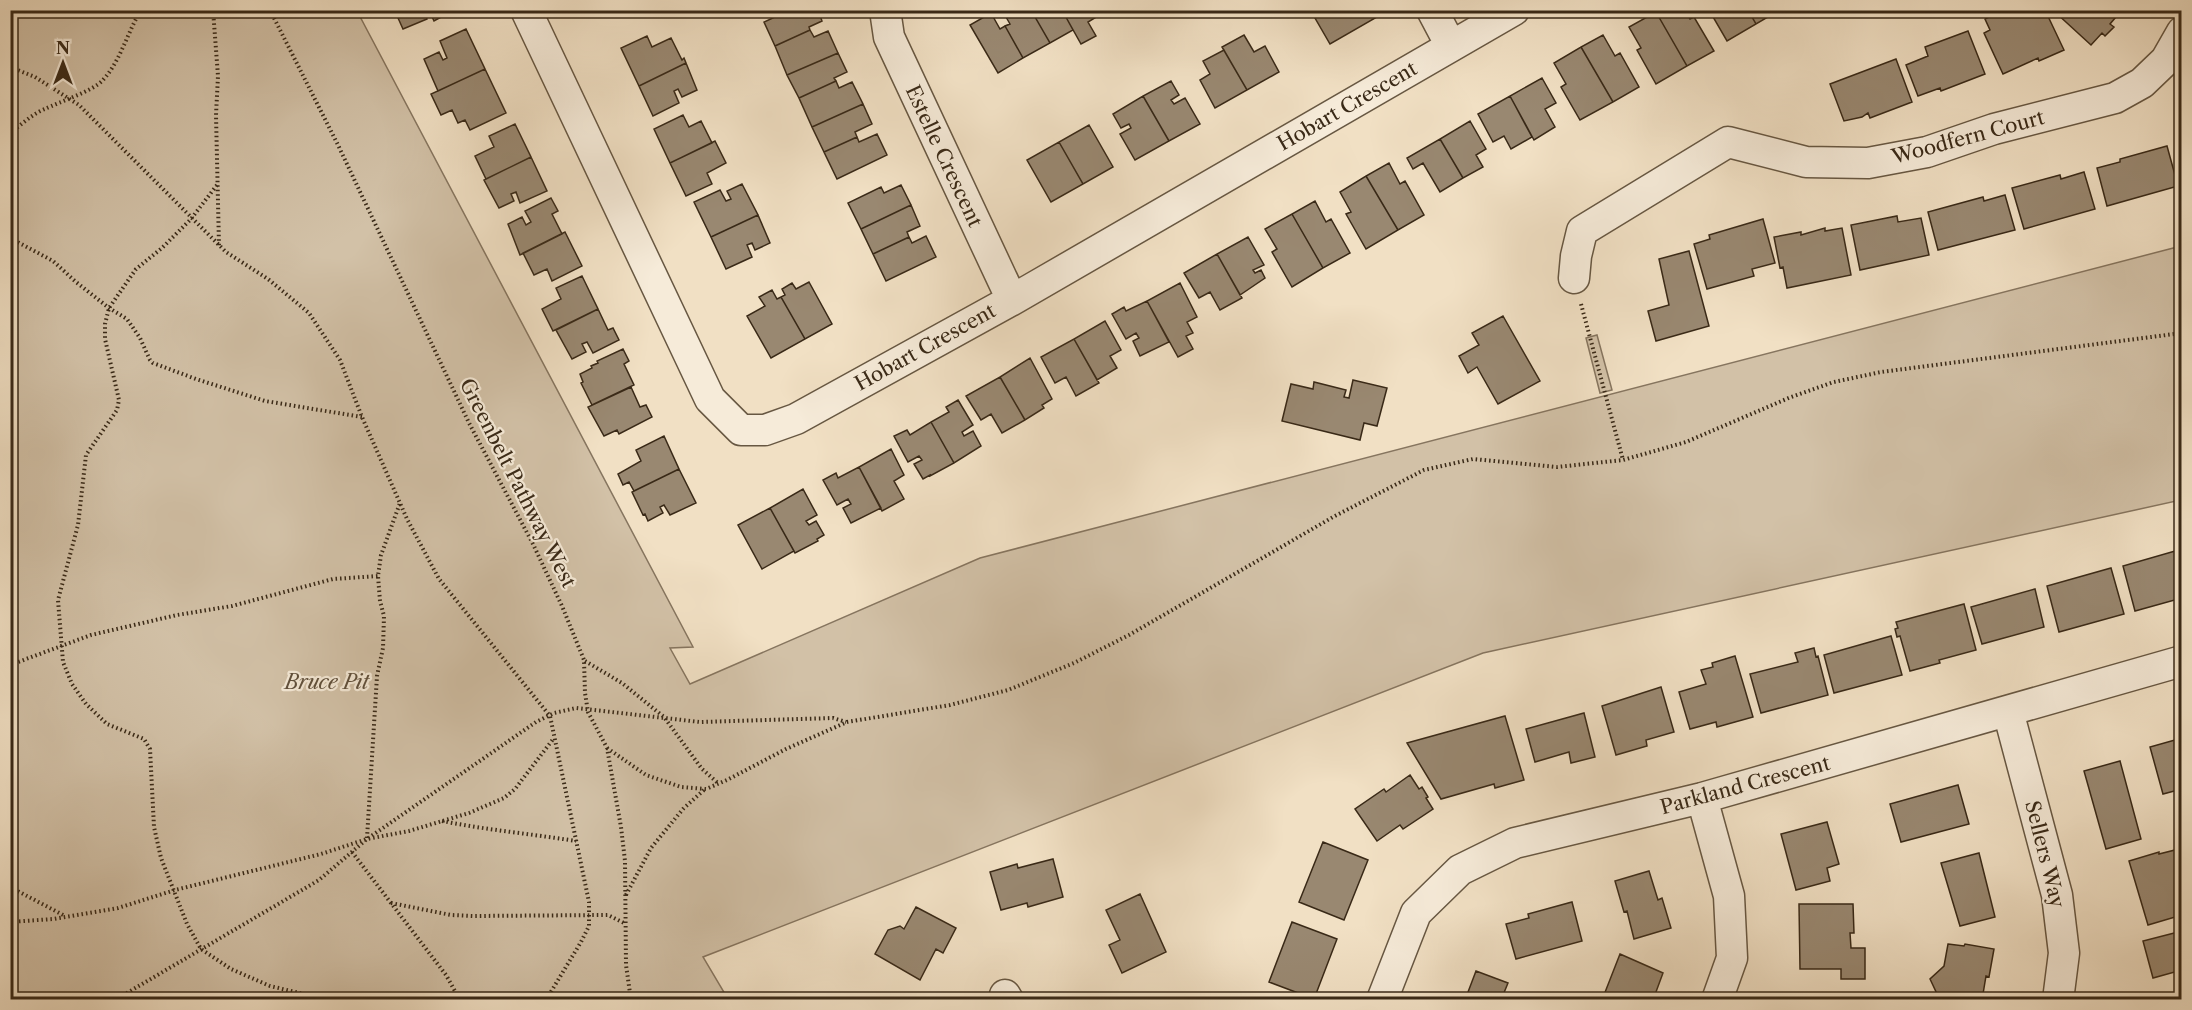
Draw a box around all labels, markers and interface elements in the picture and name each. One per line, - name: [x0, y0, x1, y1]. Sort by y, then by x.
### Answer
- north arrow: [33, 33, 93, 93]
- text: N: [56, 38, 70, 58]
- street label: Hobart Crescent: [1273, 56, 1421, 156]
- street label: Estelle Crescent: [901, 81, 987, 231]
- street label: Woodfern Court: [1888, 105, 2047, 169]
- street label: Hobart Crescent: [850, 298, 1000, 396]
- street label: Greenbelt Pathway West: [455, 374, 581, 592]
- park label: Bruce Pit: [283, 670, 370, 694]
- street label: Parkland Crescent: [1657, 751, 1833, 819]
- street label: Sellers Way: [2020, 798, 2070, 911]

